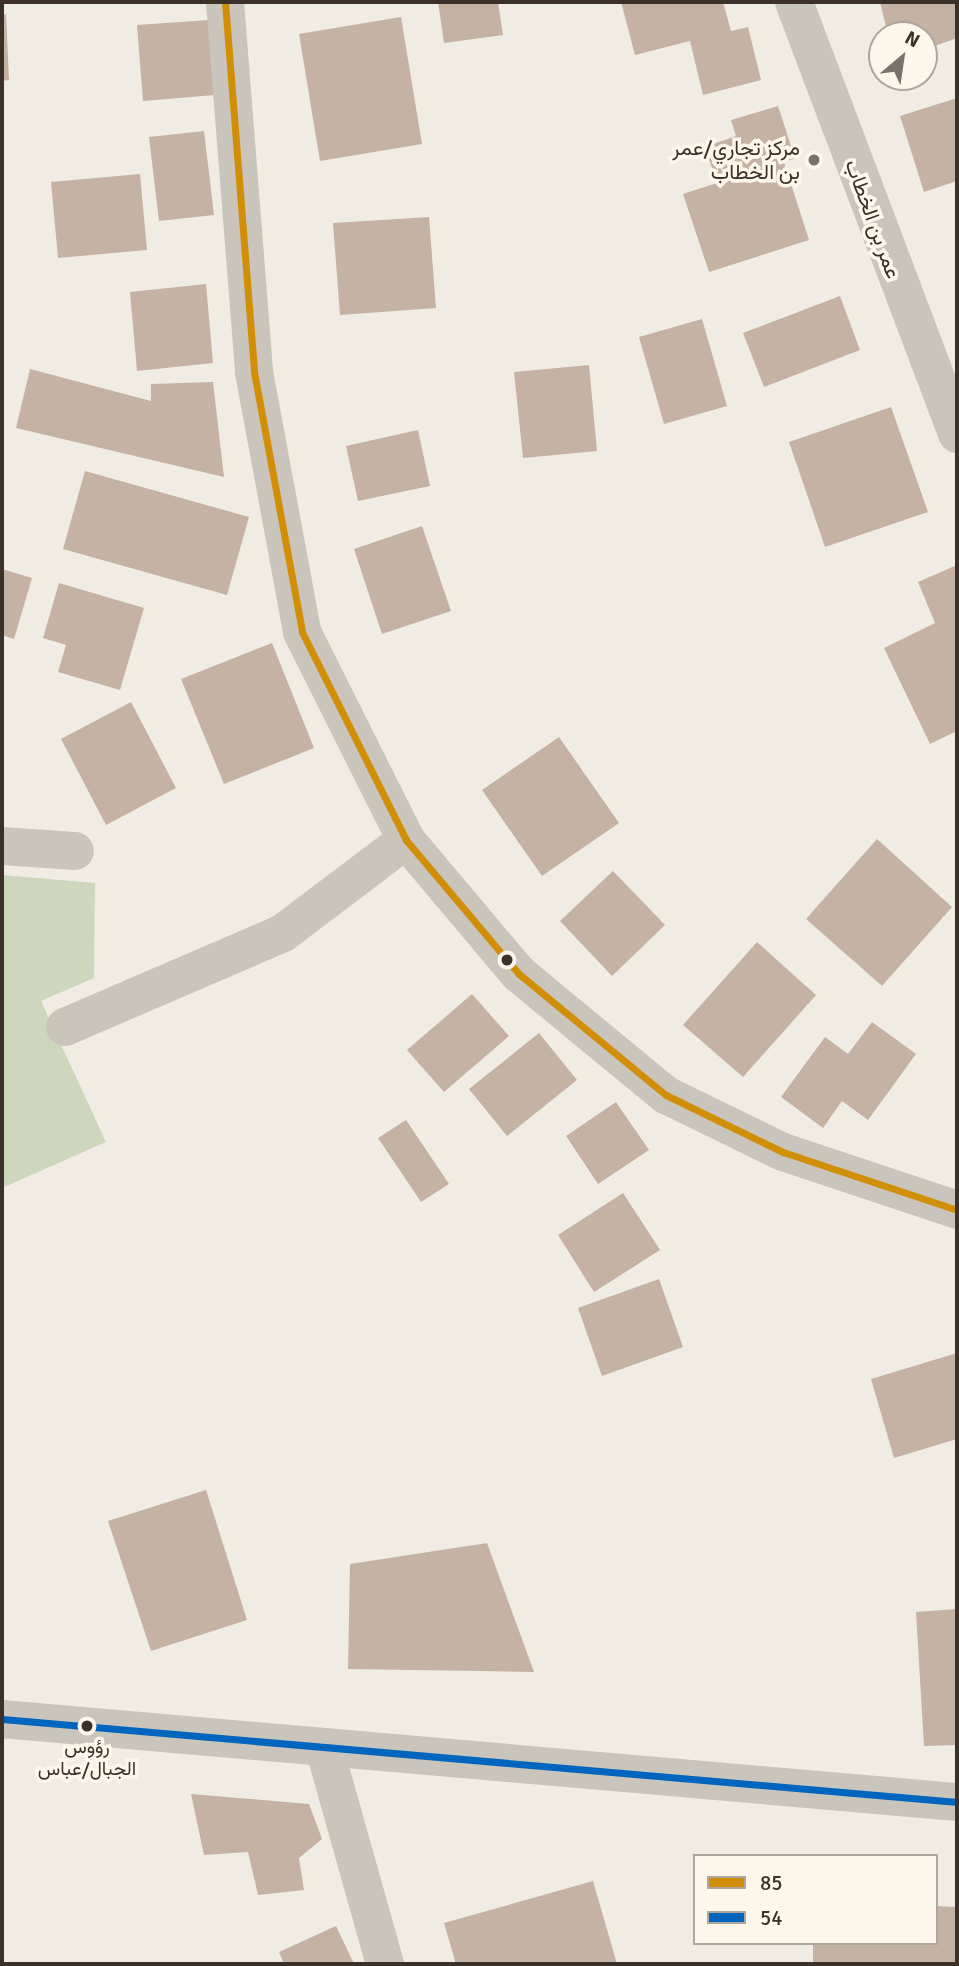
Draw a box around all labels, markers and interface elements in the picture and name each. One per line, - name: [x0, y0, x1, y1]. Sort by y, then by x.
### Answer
- north arrow: [868, 21, 938, 91]
- text: N: [901, 26, 924, 53]
- place label: مركز تجاري/عمر بن الخطاب: [672, 135, 800, 185]
- marker: مركز تجاري/عمر بن الخطاب: [806, 152, 822, 168]
- street label: عمر بن الخطاب: [840, 156, 906, 282]
- unlabelled marker: [500, 953, 514, 967]
- marker: رؤوس الجبال/عباس: [80, 1719, 94, 1733]
- place label: رؤوس الجبال/عباس: [38, 1737, 136, 1781]
- legend: [693, 1854, 938, 1945]
- text: 85: [760, 1870, 783, 1896]
- text: 54: [760, 1905, 783, 1931]

